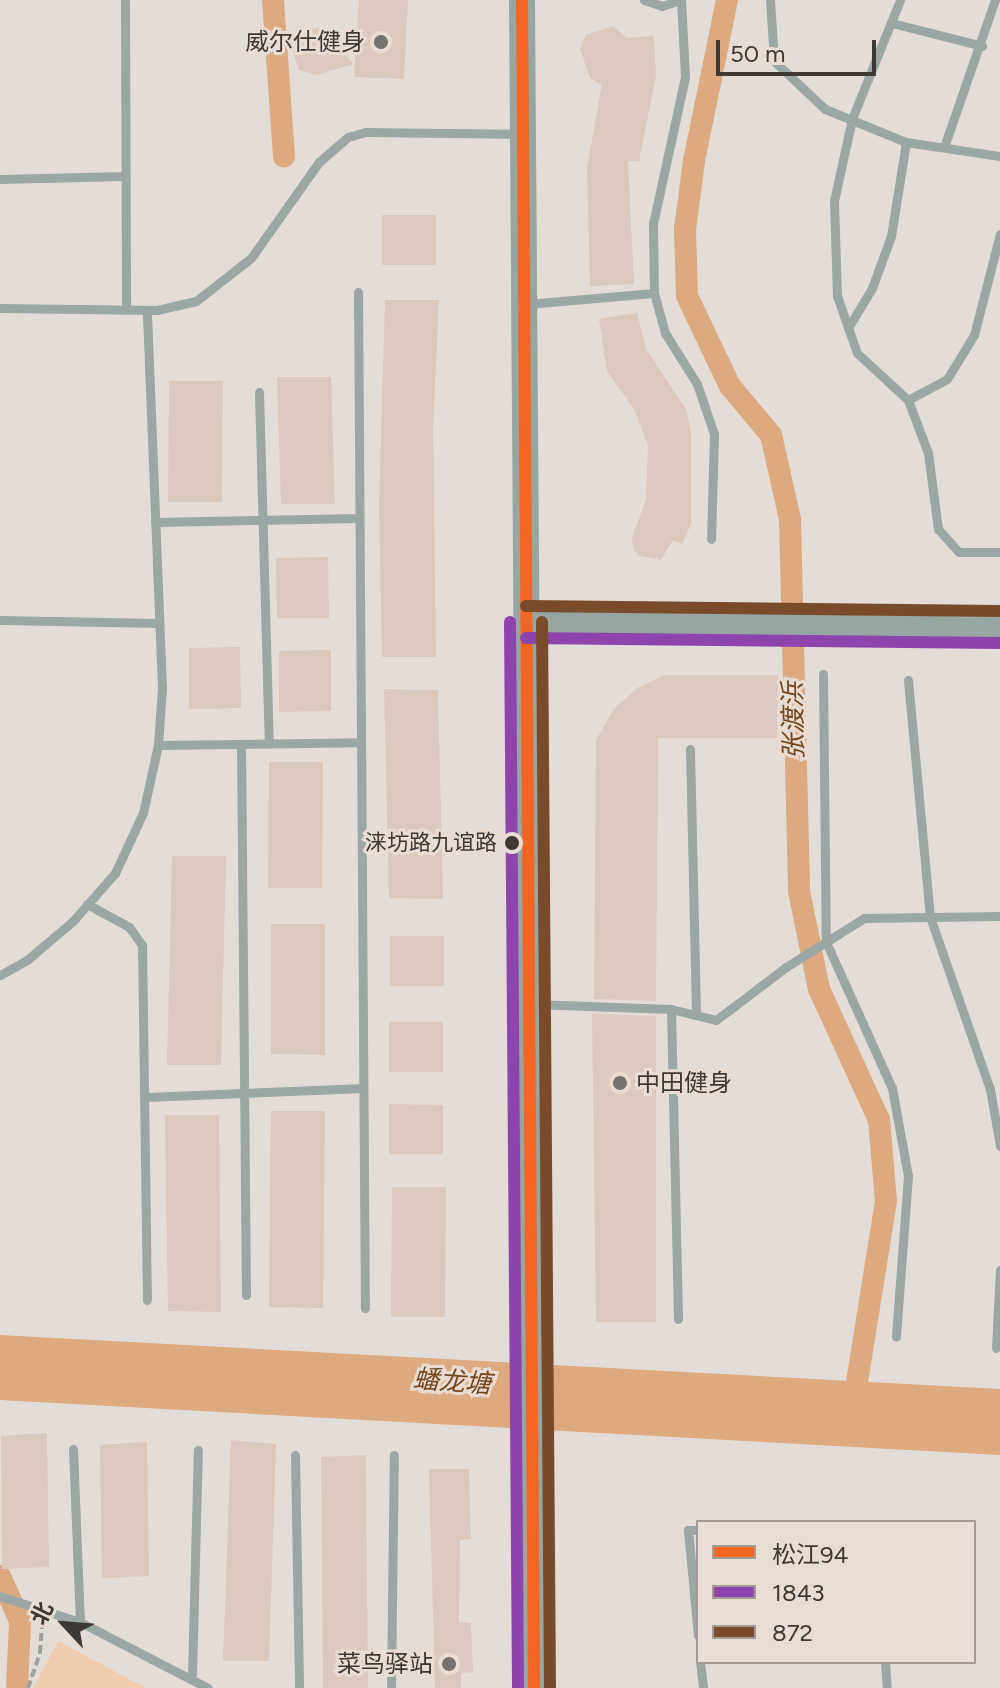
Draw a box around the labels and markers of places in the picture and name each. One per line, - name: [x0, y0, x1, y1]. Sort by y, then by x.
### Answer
- place label: 威尔仕健身: [245, 28, 365, 56]
- marker: 威尔仕健身: [372, 33, 390, 51]
- place label: 涞坊路九谊路: [365, 830, 497, 856]
- marker: 涞坊路九谊路: [504, 835, 520, 851]
- place label: 中田健身: [636, 1069, 732, 1097]
- marker: 中田健身: [611, 1074, 629, 1092]
- place label: 菜鸟驿站: [337, 1650, 433, 1678]
- marker: 菜鸟驿站: [440, 1655, 458, 1673]

